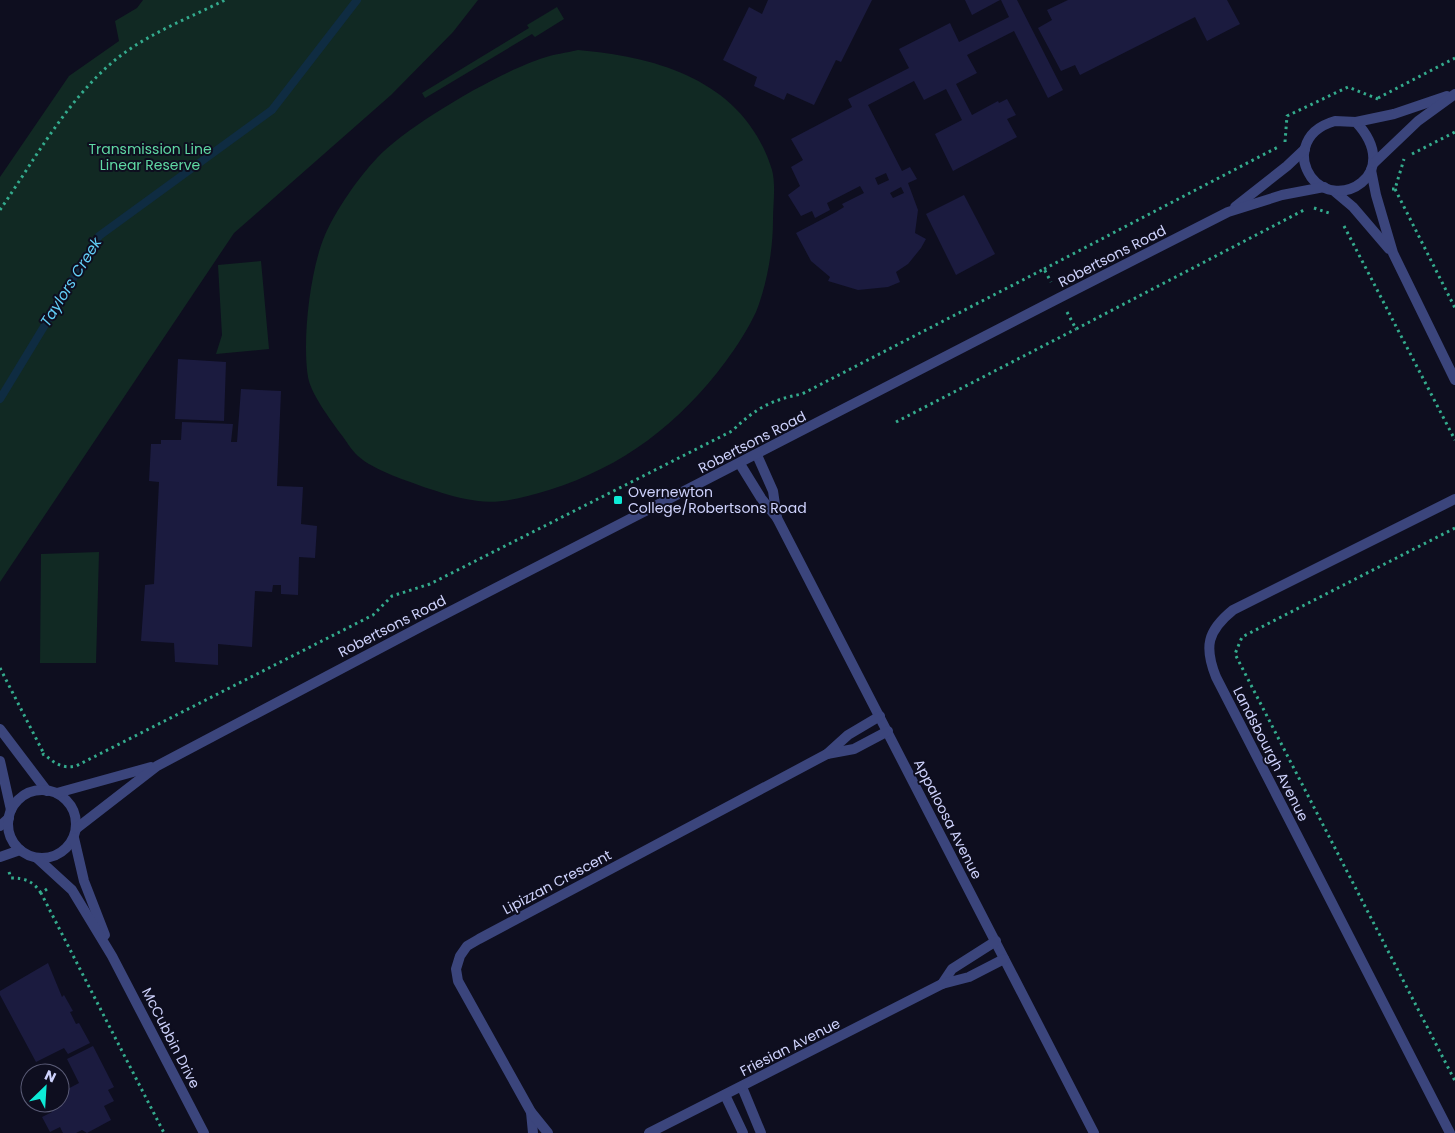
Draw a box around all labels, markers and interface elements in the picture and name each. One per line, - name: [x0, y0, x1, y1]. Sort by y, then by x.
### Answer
- park label: Transmission Line Linear Reserve: [88, 139, 212, 175]
- street label: Robertsons Road: [1055, 220, 1169, 292]
- water label: Taylors Creek: [35, 232, 107, 330]
- street label: Robertsons Road: [695, 406, 809, 478]
- place label: Overnewton College/Robertsons Road: [628, 482, 807, 518]
- marker: Overnewton College/Robertsons Road: [612, 494, 624, 506]
- street label: Robertsons Road: [335, 590, 449, 662]
- street label: Landsbourgh Avenue: [1228, 683, 1314, 825]
- street label: Appaloosa Avenue: [909, 756, 987, 883]
- street label: Lipizzan Crescent: [499, 845, 615, 919]
- street label: McCubbin Drive: [137, 984, 205, 1092]
- street label: Friesian Avenue: [737, 1013, 844, 1081]
- north arrow: [20, 1063, 70, 1113]
- text: N: [41, 1065, 59, 1088]

